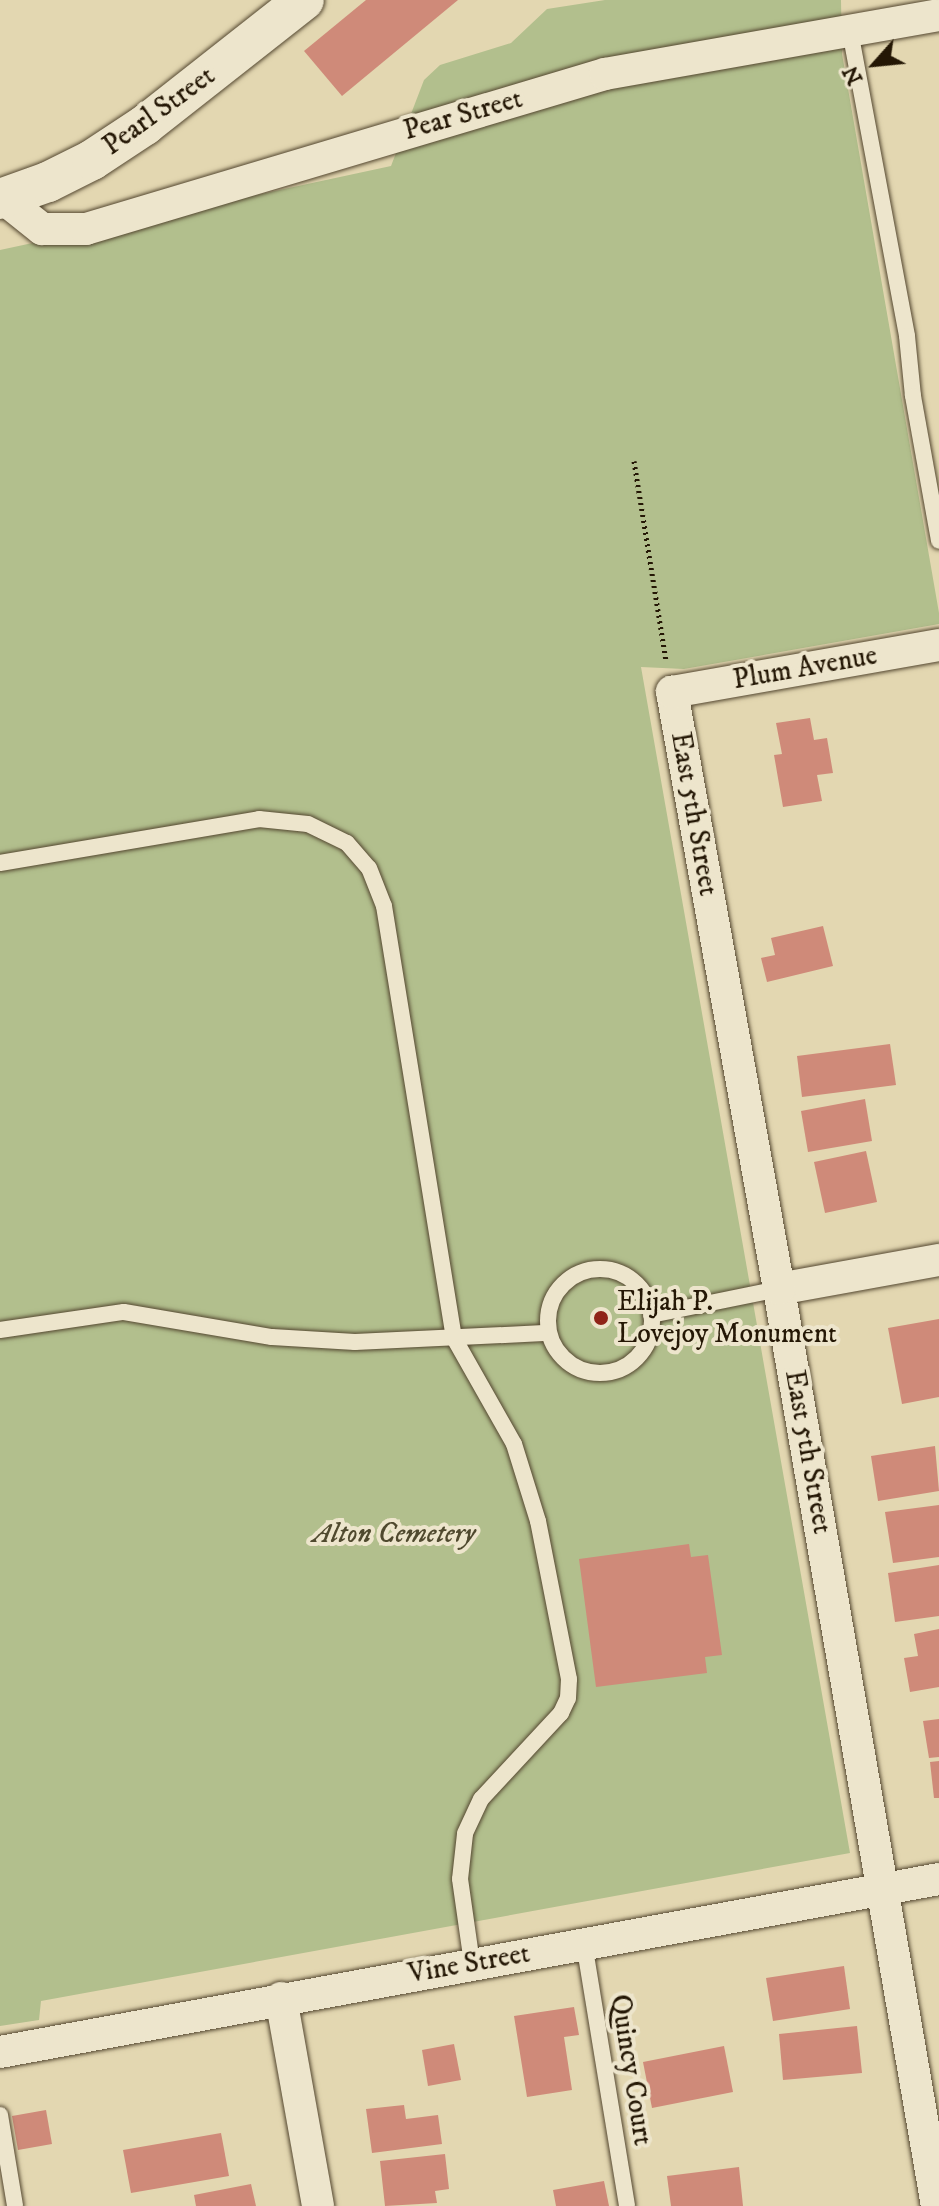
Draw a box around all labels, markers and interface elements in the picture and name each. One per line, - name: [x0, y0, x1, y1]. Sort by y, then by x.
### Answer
- north arrow: [835, 24, 915, 104]
- street label: Pearl Street: [96, 59, 222, 163]
- text: N: [837, 61, 869, 89]
- street label: Pear Street: [400, 82, 526, 148]
- street label: Plum Avenue: [730, 639, 880, 697]
- street label: East 5th Street: [663, 729, 725, 899]
- place label: Elijah P. Lovejoy Monument: [617, 1285, 837, 1351]
- marker: Elijah P. Lovejoy Monument: [592, 1309, 610, 1327]
- street label: East 5th Street: [777, 1367, 839, 1537]
- park label: Alton Cemetery: [313, 1517, 475, 1551]
- street label: Vine Street: [405, 1937, 533, 1991]
- street label: Quincy Court: [602, 1992, 660, 2148]

